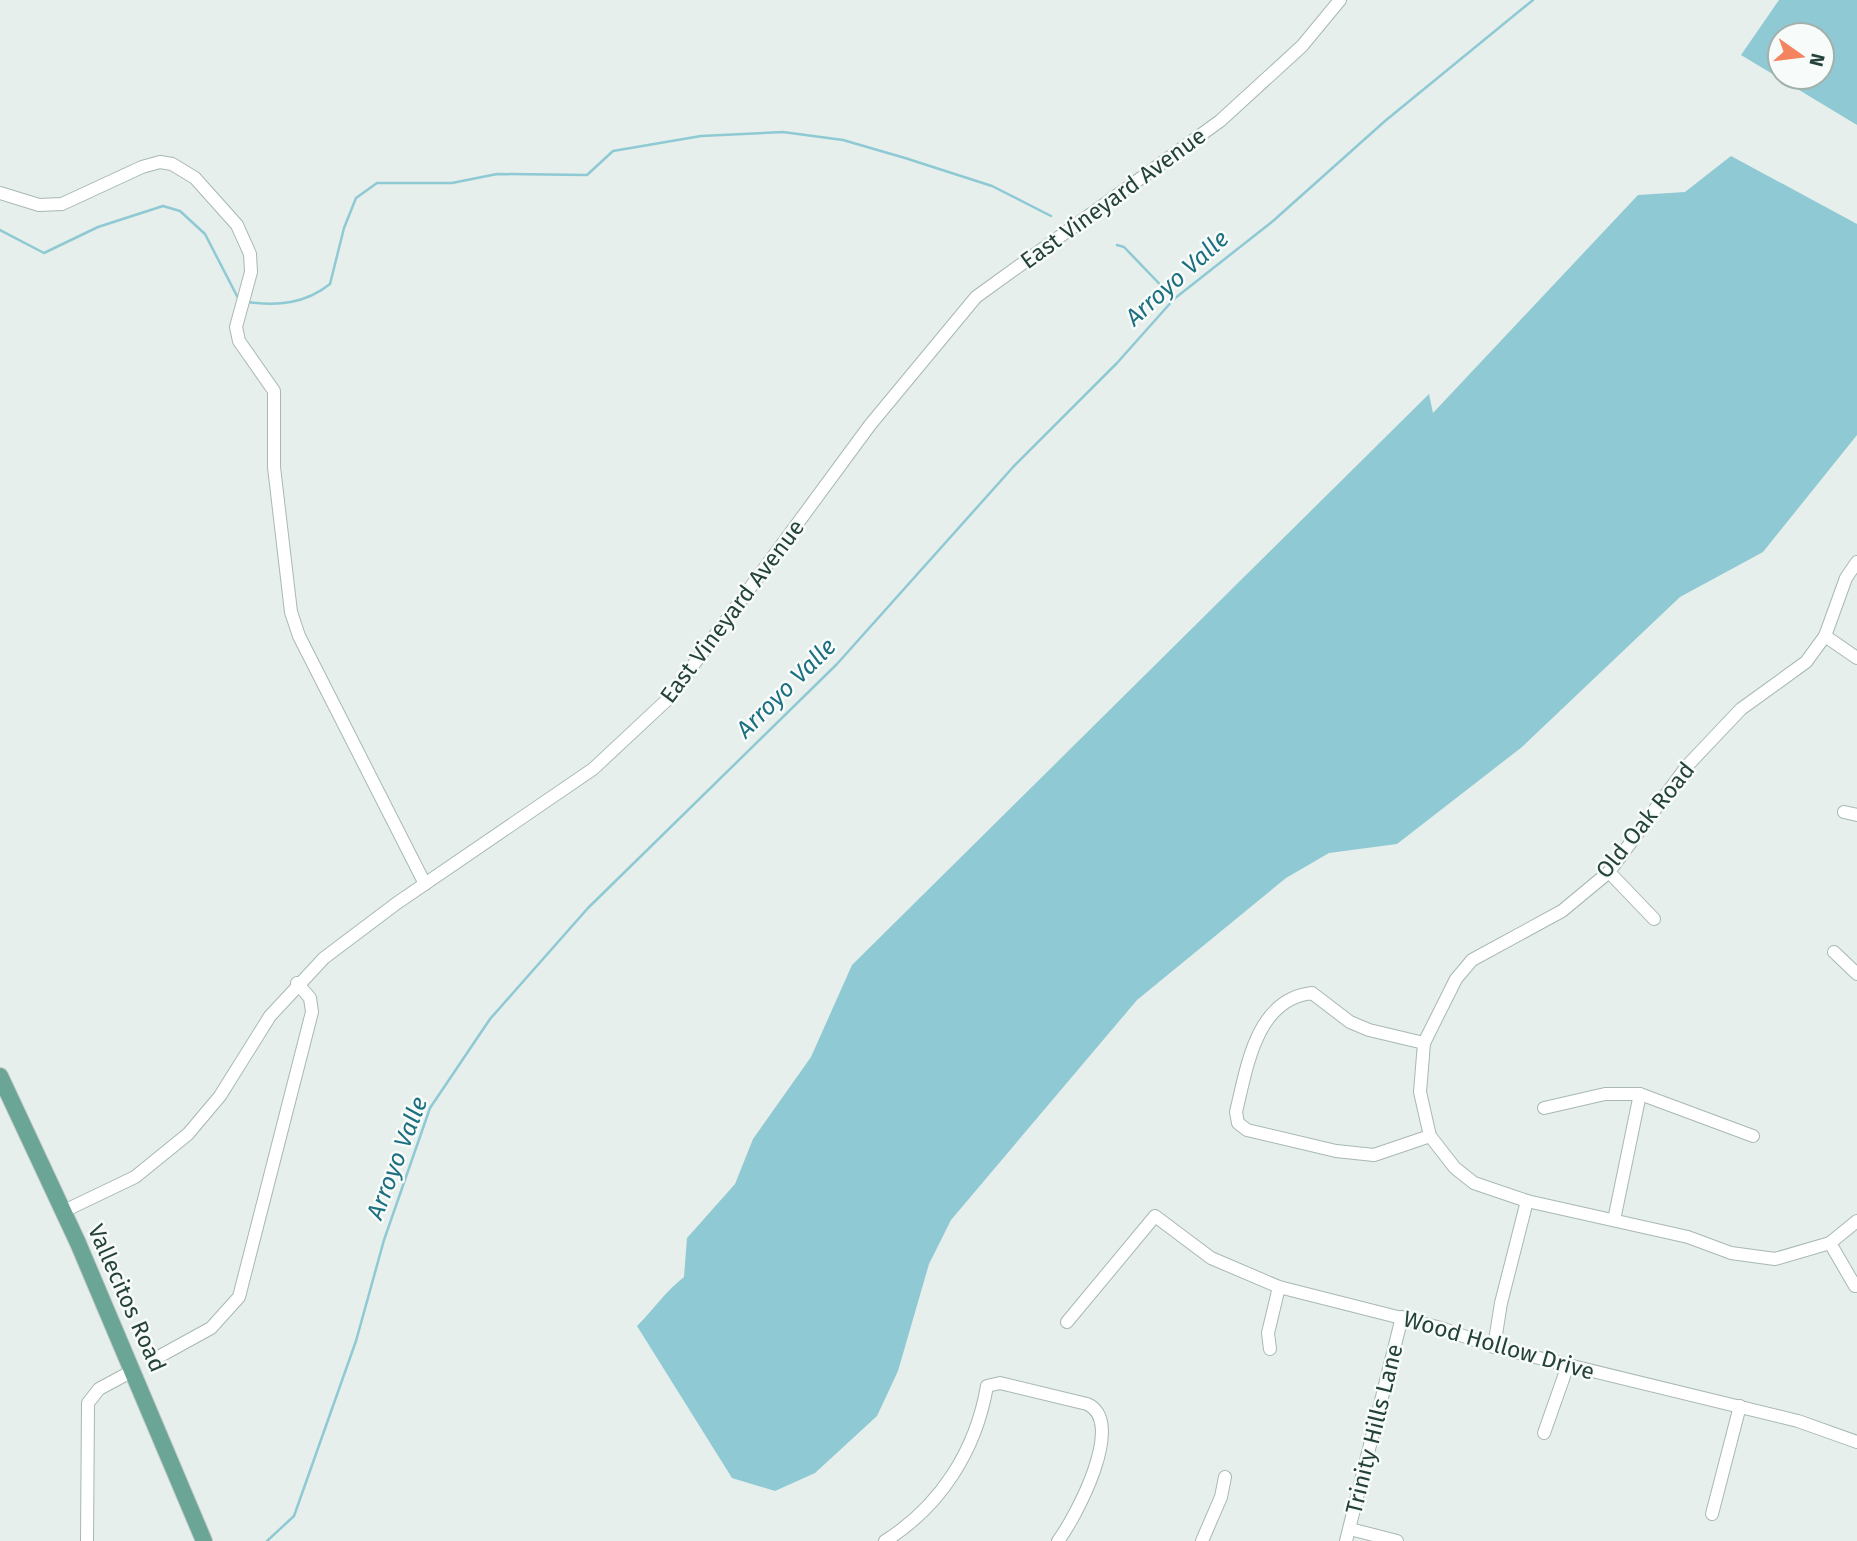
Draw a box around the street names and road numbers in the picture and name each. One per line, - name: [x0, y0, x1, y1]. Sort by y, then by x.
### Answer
- street label: East Vineyard Avenue: [1015, 121, 1211, 275]
- street label: East Vineyard Avenue: [654, 514, 810, 708]
- street label: Old Oak Road: [1590, 756, 1700, 884]
- street label: Vallecitos Road: [82, 1220, 172, 1376]
- street label: Wood Hollow Drive: [1400, 1304, 1598, 1386]
- street label: Trinity Hills Lane: [1339, 1341, 1409, 1517]

